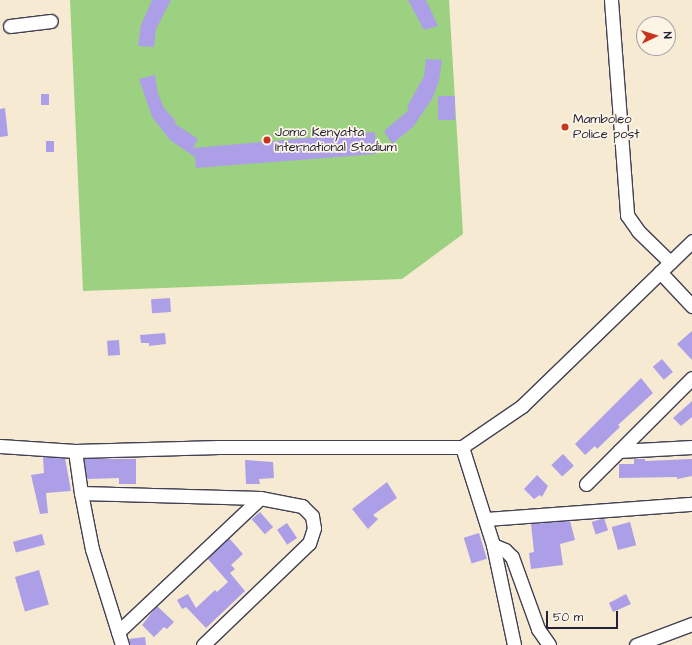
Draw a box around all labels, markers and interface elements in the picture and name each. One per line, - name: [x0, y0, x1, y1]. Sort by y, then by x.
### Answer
- north arrow: [636, 16, 676, 56]
- text: N: [660, 31, 675, 39]
- place label: Mamboleo Police post: [573, 112, 639, 143]
- marker: Mamboleo Police post: [560, 122, 570, 132]
- place label: Jomo Kenyatta International Stadium: [275, 125, 397, 156]
- marker: Jomo Kenyatta International Stadium: [262, 135, 272, 145]
- scale bar: [548, 603, 620, 629]
- text: 50 m: [553, 609, 583, 626]

